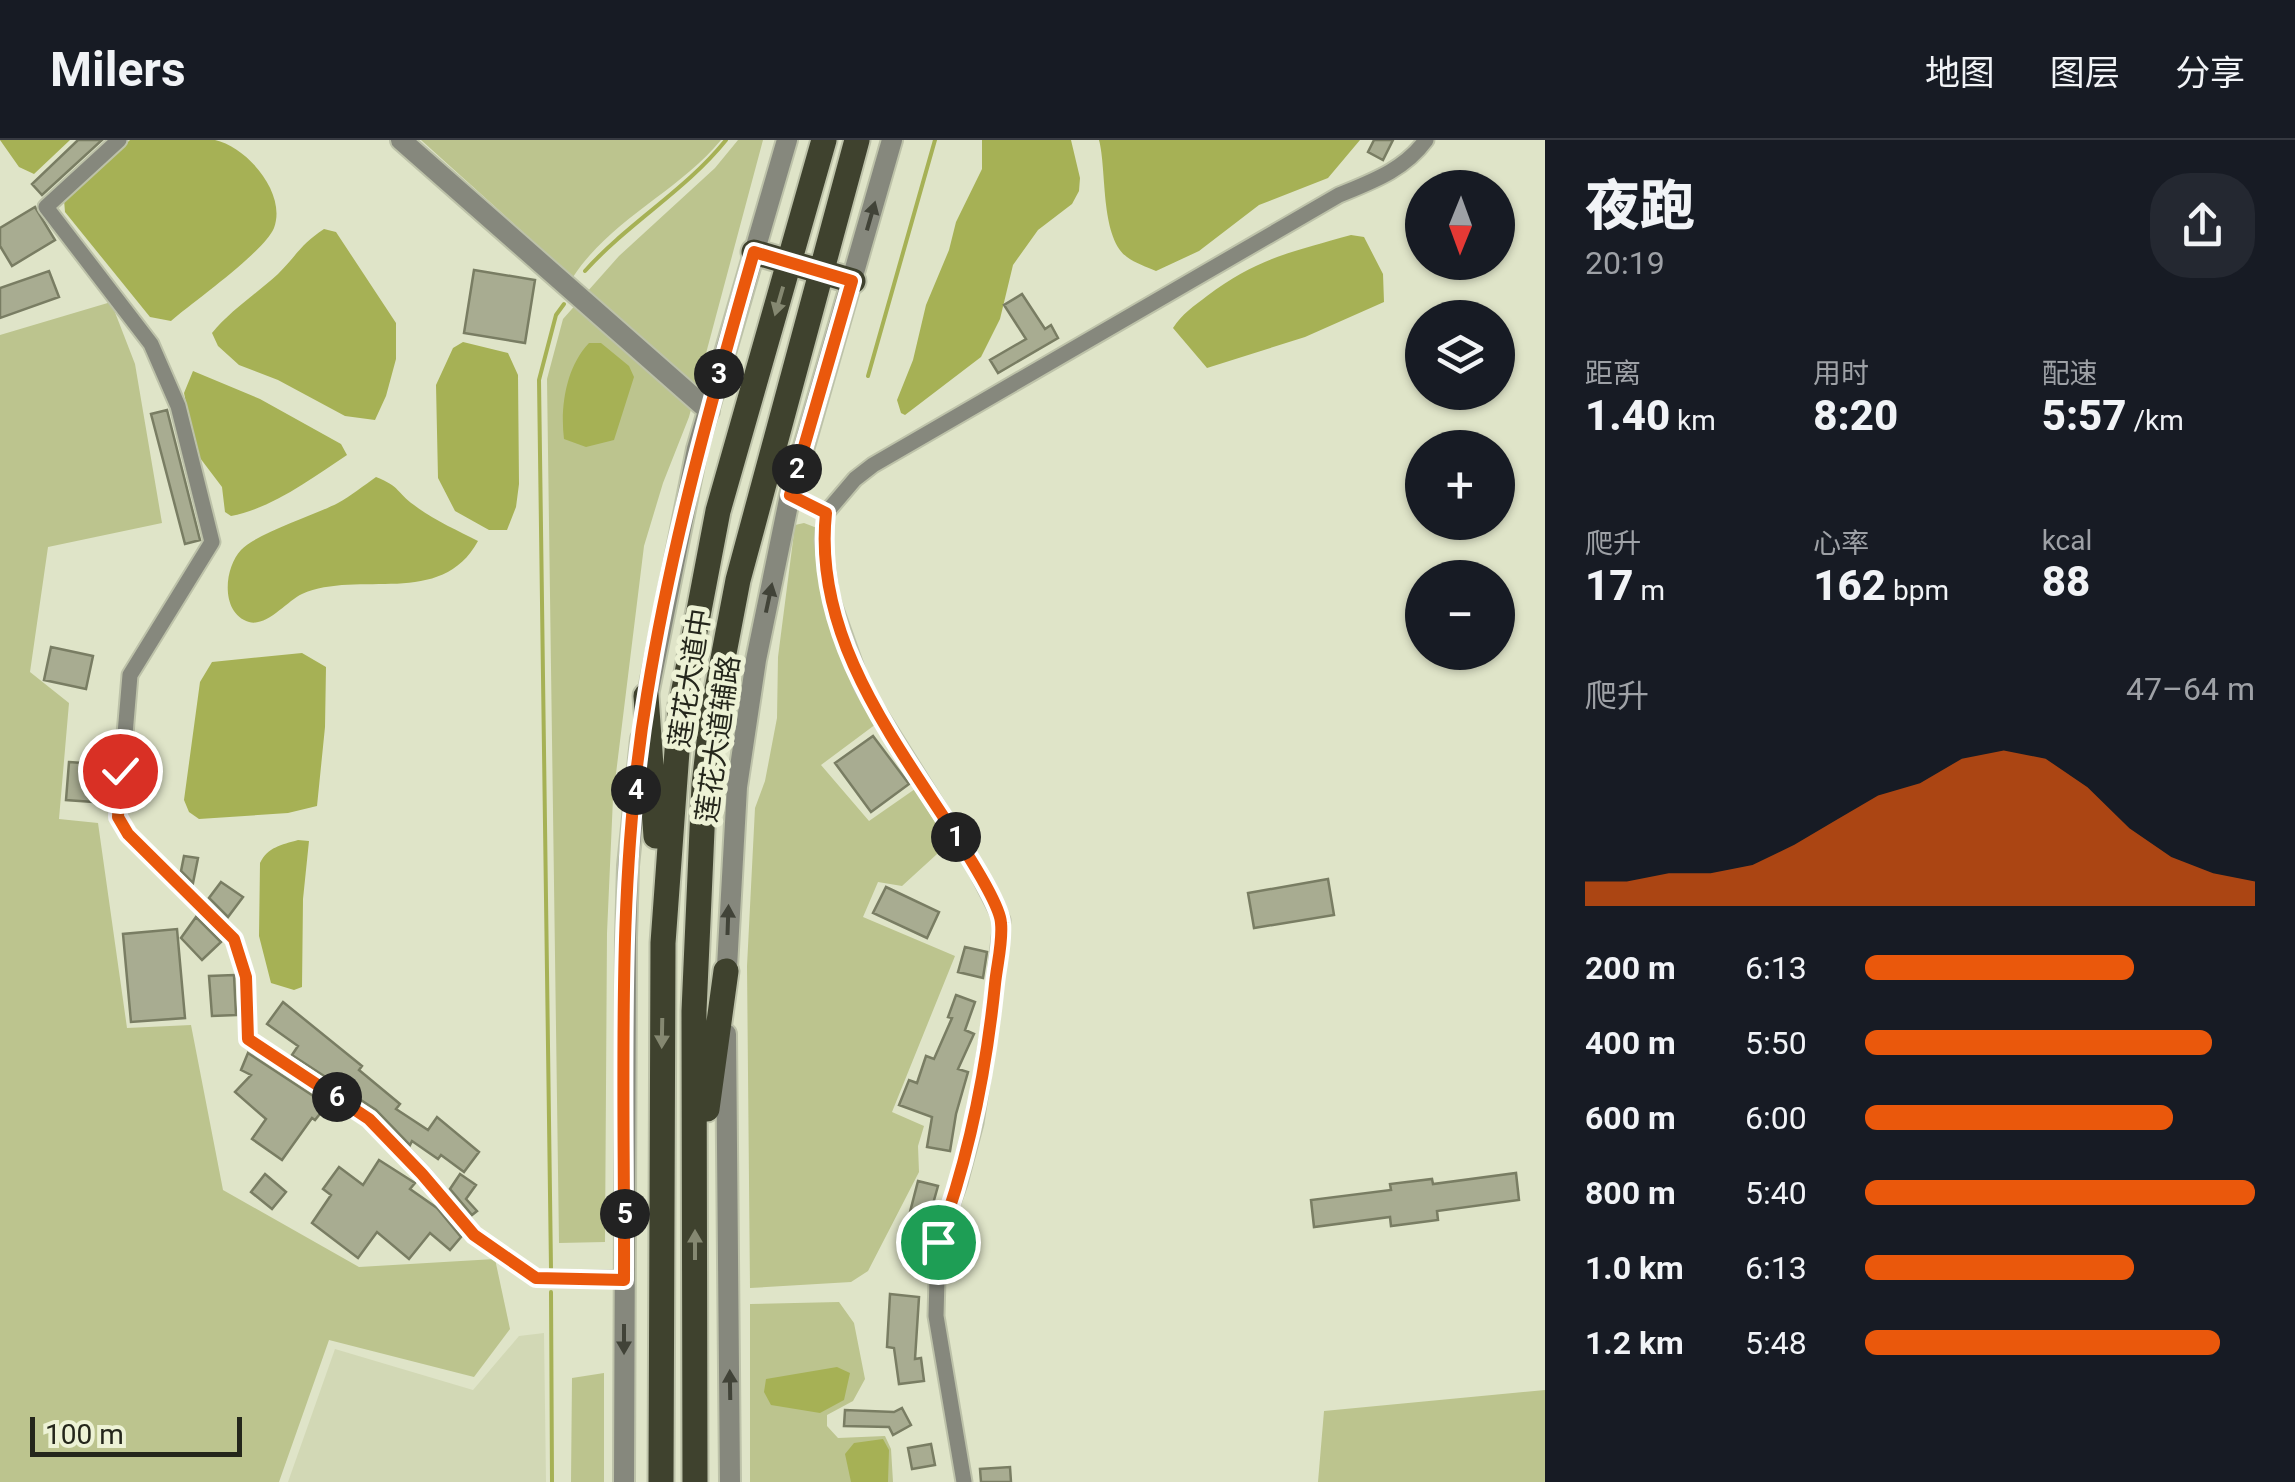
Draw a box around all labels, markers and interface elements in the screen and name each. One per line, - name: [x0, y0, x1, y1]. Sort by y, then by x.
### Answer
- text: Milers: [50, 41, 186, 98]
- text: 地图: [1925, 53, 1995, 94]
- text: 图层: [2050, 53, 2120, 94]
- text: 分享: [2175, 53, 2245, 94]
- north arrow: [1405, 170, 1515, 280]
- map controls: [1405, 170, 1515, 670]
- button: share: [2150, 173, 2255, 278]
- text: 夜跑: [1585, 174, 1695, 238]
- one-way arrow: [863, 200, 879, 231]
- text: 20:19: [1585, 244, 1665, 282]
- one-way arrow: [771, 287, 786, 317]
- button: layers: [1405, 300, 1515, 410]
- pin: 3: [694, 349, 744, 399]
- text: 3: [711, 357, 727, 390]
- text: 距离: [1585, 357, 1641, 390]
- text: 用时: [1813, 357, 1869, 390]
- text: 配速: [2042, 357, 2098, 390]
- text: 1.40: [1585, 391, 1670, 440]
- text: 8:20: [1813, 391, 1898, 440]
- text: 5:57: [2042, 391, 2127, 440]
- text: km: [1670, 404, 1716, 437]
- text: /km: [2127, 404, 2184, 437]
- button: +: [1405, 430, 1515, 540]
- pin: 2: [772, 444, 822, 494]
- text: 2: [789, 452, 805, 485]
- text: kcal: [2042, 524, 2092, 557]
- text: 爬升: [1585, 527, 1641, 560]
- text: 心率: [1813, 527, 1869, 560]
- text: 88: [2042, 557, 2090, 606]
- button: −: [1405, 560, 1515, 670]
- text: 17: [1585, 561, 1633, 610]
- text: 162: [1813, 561, 1886, 610]
- text: m: [1633, 574, 1665, 607]
- text: bpm: [1886, 574, 1949, 607]
- one-way arrow: [762, 582, 778, 613]
- street label: 莲花大道中: [663, 606, 717, 750]
- street label: 莲花大道辅路: [690, 654, 746, 824]
- text: 47–64 m: [2126, 670, 2255, 708]
- text: 爬升: [1585, 677, 1649, 715]
- pin: [78, 729, 163, 814]
- icon: check: [93, 744, 148, 799]
- pin: 4: [611, 765, 661, 815]
- text: 4: [628, 773, 644, 806]
- pin: 1: [931, 812, 981, 862]
- text: 1: [948, 820, 964, 853]
- one-way arrow: [720, 903, 736, 935]
- text: 200 m: [1585, 949, 1676, 987]
- text: 6:13: [1745, 949, 1807, 987]
- one-way arrow: [654, 1018, 670, 1050]
- text: 400 m: [1585, 1024, 1676, 1062]
- text: 5:50: [1745, 1024, 1807, 1062]
- pin: 6: [312, 1072, 362, 1122]
- text: 6: [329, 1080, 345, 1113]
- text: 600 m: [1585, 1099, 1676, 1137]
- text: 6:00: [1745, 1099, 1807, 1137]
- text: 800 m: [1585, 1174, 1676, 1212]
- text: 5:40: [1745, 1174, 1807, 1212]
- pin: 5: [600, 1189, 650, 1239]
- text: 5: [617, 1197, 633, 1230]
- pin: [896, 1200, 981, 1285]
- icon: arrive: [911, 1215, 966, 1270]
- one-way arrow: [687, 1228, 703, 1260]
- text: 1.0 km: [1585, 1249, 1684, 1287]
- text: 6:13: [1745, 1249, 1807, 1287]
- one-way arrow: [616, 1323, 632, 1355]
- text: 1.2 km: [1585, 1324, 1684, 1362]
- text: 5:48: [1745, 1324, 1807, 1362]
- one-way arrow: [722, 1368, 738, 1400]
- scale bar: [30, 1412, 242, 1456]
- text: 100 m: [45, 1418, 124, 1451]

